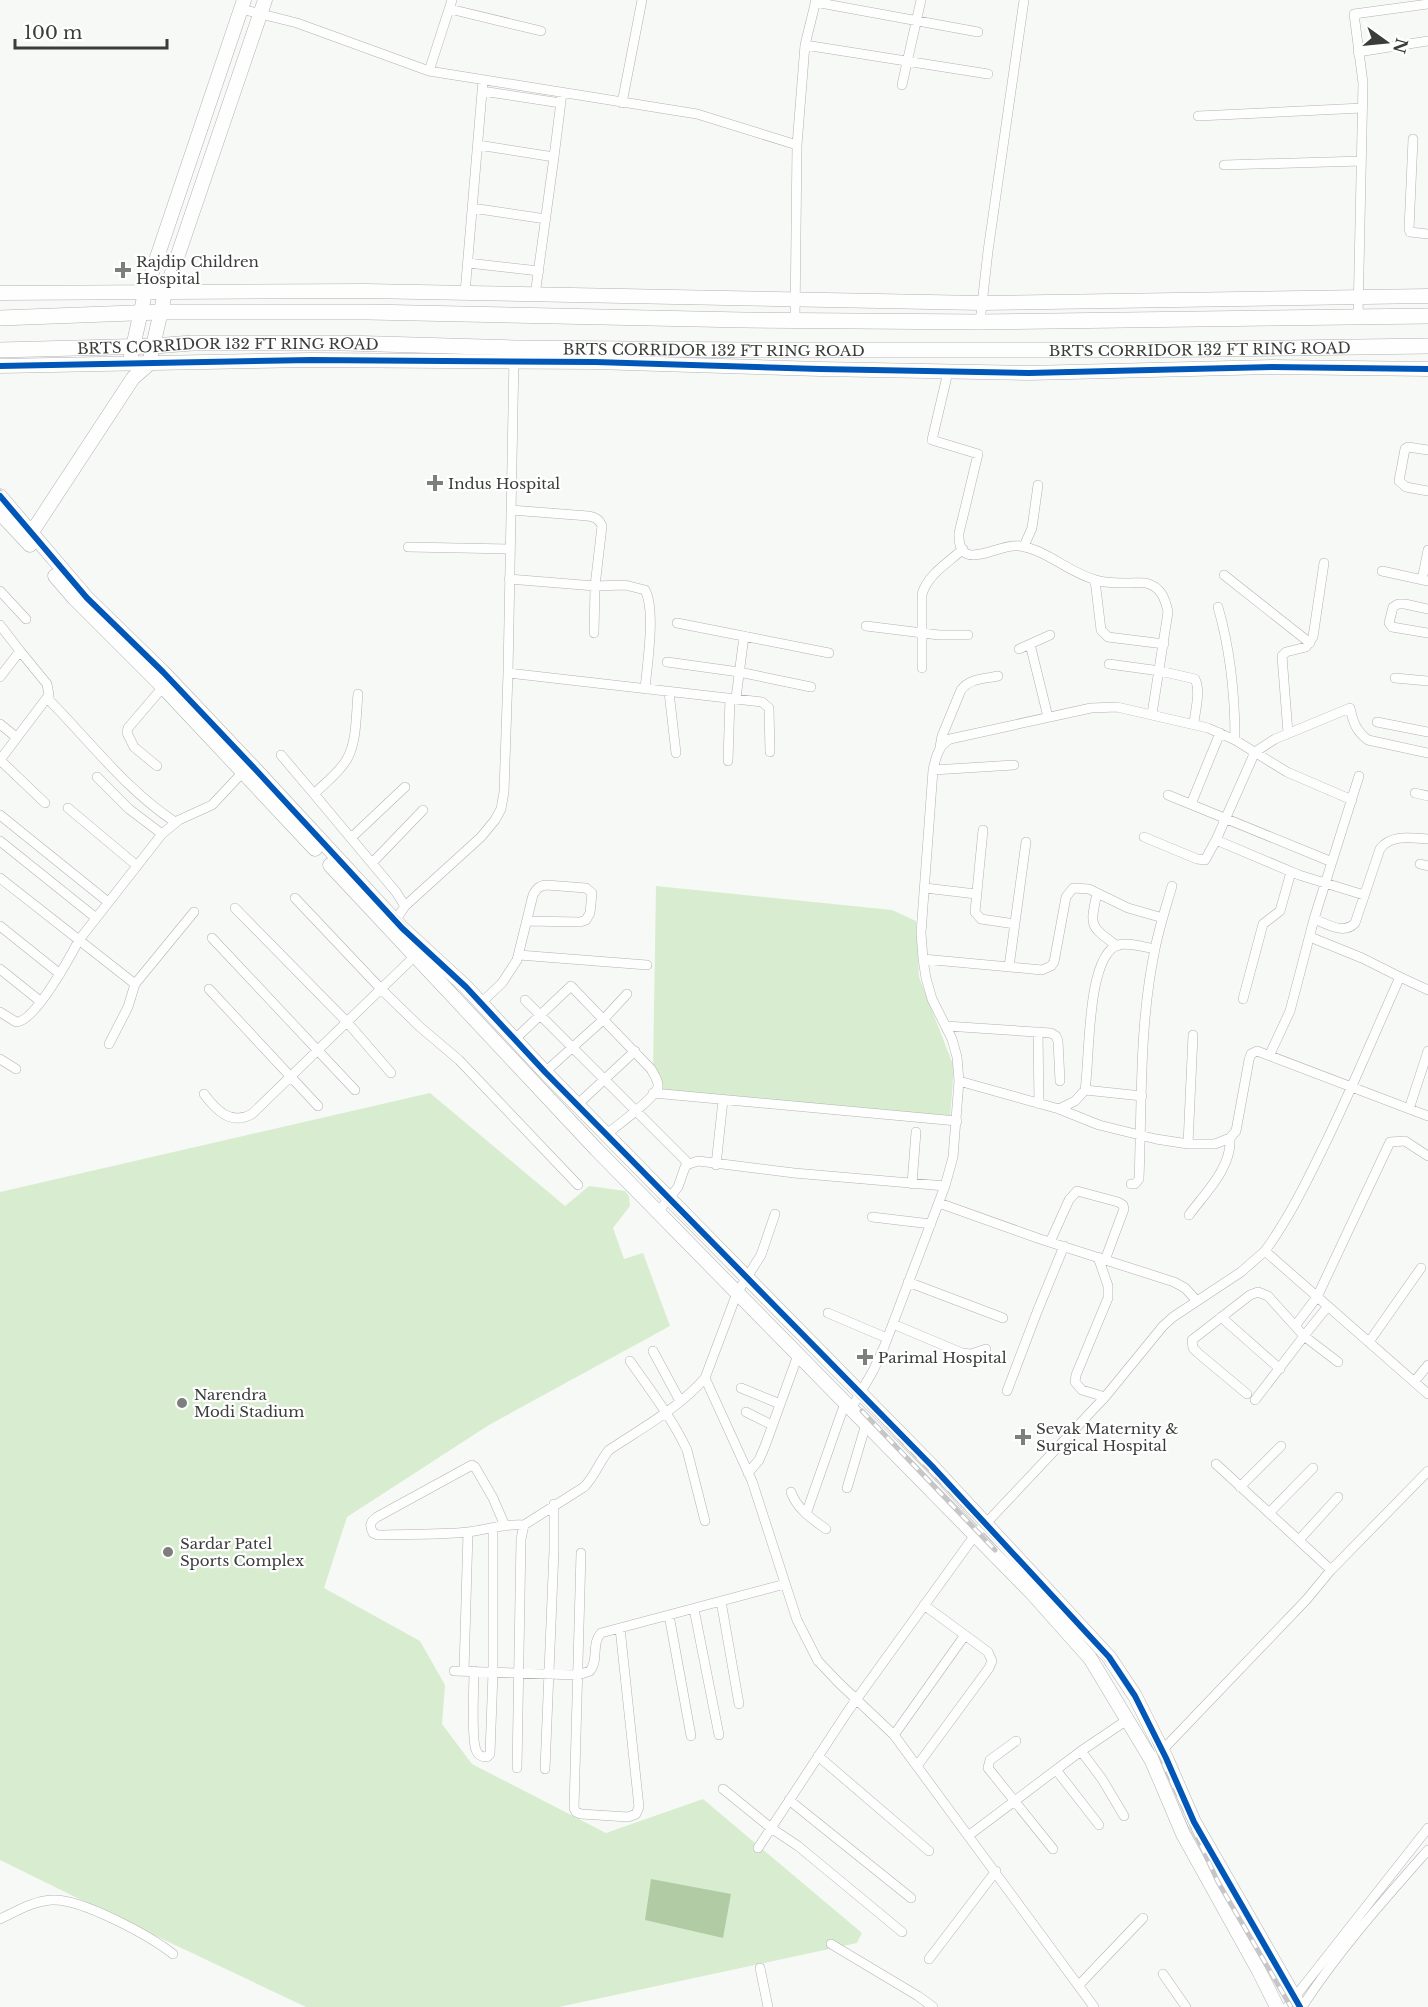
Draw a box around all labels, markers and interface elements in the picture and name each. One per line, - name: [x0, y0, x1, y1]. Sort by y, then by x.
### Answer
- scale bar: [15, 12, 166, 50]
- north arrow: [1356, 12, 1416, 72]
- text: 100 m: [24, 22, 82, 44]
- text: N: [1389, 36, 1412, 56]
- place label: Rajdip Children Hospital: [136, 252, 259, 288]
- marker: Rajdip Children Hospital: [114, 261, 132, 279]
- street label: BRTS CORRIDOR 132 FT RING ROAD: [77, 333, 379, 357]
- street label: BRTS CORRIDOR 132 FT RING ROAD: [1049, 338, 1351, 360]
- street label: BRTS CORRIDOR 132 FT RING ROAD: [563, 339, 865, 360]
- marker: Indus Hospital: [426, 474, 444, 492]
- place label: Indus Hospital: [448, 474, 560, 493]
- marker: Parimal Hospital: [856, 1348, 874, 1366]
- place label: Parimal Hospital: [878, 1348, 1007, 1367]
- place label: Narendra Modi Stadium: [194, 1385, 304, 1421]
- marker: Narendra Modi Stadium: [175, 1396, 189, 1410]
- place label: Sevak Maternity & Surgical Hospital: [1036, 1419, 1179, 1455]
- marker: Sevak Maternity & Surgical Hospital: [1014, 1428, 1032, 1446]
- place label: Sardar Patel Sports Complex: [180, 1534, 304, 1570]
- marker: Sardar Patel Sports Complex: [161, 1545, 175, 1559]

